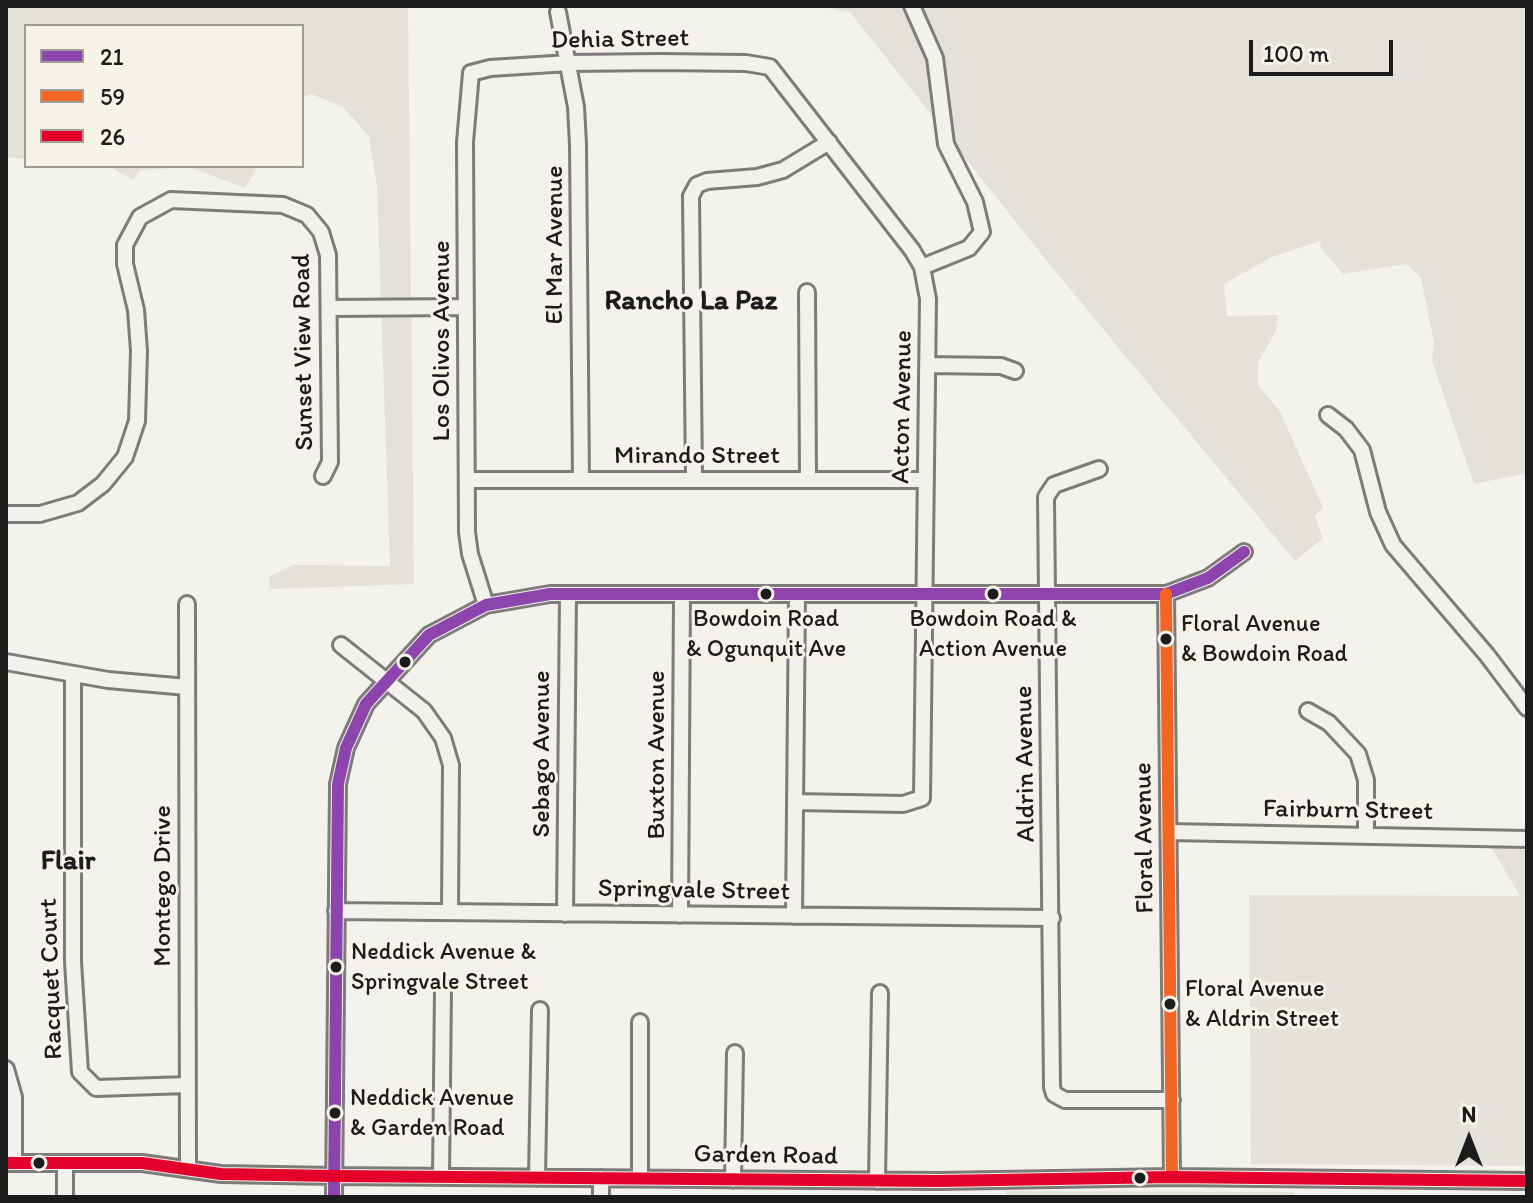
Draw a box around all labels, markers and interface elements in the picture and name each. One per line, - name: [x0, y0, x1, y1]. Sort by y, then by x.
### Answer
- street label: Dehia Street: [551, 23, 689, 57]
- legend: [24, 24, 304, 168]
- scale bar: [1253, 24, 1397, 74]
- text: 100 m: [1263, 39, 1329, 68]
- text: 21: [100, 42, 124, 71]
- text: 59: [100, 82, 125, 111]
- text: 26: [100, 122, 125, 151]
- street label: El Mar Avenue: [539, 165, 571, 325]
- street label: Los Olivos Avenue: [426, 241, 458, 441]
- street label: Sunset View Road: [287, 253, 321, 451]
- district label: Rancho La Paz: [604, 285, 778, 319]
- street label: Acton Avenue: [886, 330, 920, 484]
- street label: Mirando Street: [614, 440, 780, 472]
- marker: Bowdoin Road & Ogunquit Ave: [758, 586, 774, 602]
- marker: Bowdoin Road & Action Avenue: [985, 586, 1001, 602]
- place label: Bowdoin Road & Ogunquit Ave: [686, 606, 846, 662]
- place label: Bowdoin Road & Action Avenue: [910, 606, 1076, 662]
- place label: Floral Avenue & Bowdoin Road: [1181, 611, 1348, 667]
- marker: Floral Avenue & Bowdoin Road: [1158, 631, 1174, 647]
- unlabelled marker: [397, 654, 413, 670]
- street label: Sebago Avenue: [526, 671, 558, 837]
- street label: Buxton Avenue: [641, 671, 673, 839]
- street label: Aldrin Avenue: [1009, 685, 1043, 843]
- street label: Floral Avenue: [1128, 762, 1162, 914]
- street label: Fairburn Street: [1262, 794, 1434, 828]
- street label: Montego Drive: [147, 805, 179, 967]
- district label: Flair: [41, 845, 95, 879]
- street label: Springvale Street: [598, 874, 790, 908]
- street label: Racquet Court: [34, 898, 70, 1060]
- place label: Neddick Avenue & Springvale Street: [351, 939, 536, 995]
- marker: Neddick Avenue & Springvale Street: [328, 959, 344, 975]
- place label: Floral Avenue & Aldrin Street: [1185, 976, 1339, 1032]
- marker: Floral Avenue & Aldrin Street: [1162, 996, 1178, 1012]
- place label: Neddick Avenue & Garden Road: [350, 1085, 514, 1141]
- north arrow: [1429, 1099, 1509, 1179]
- text: N: [1462, 1101, 1476, 1128]
- marker: Neddick Avenue & Garden Road: [327, 1105, 343, 1121]
- street label: Garden Road: [693, 1139, 839, 1173]
- unlabelled marker: [31, 1155, 47, 1171]
- unlabelled marker: [1132, 1170, 1148, 1186]

